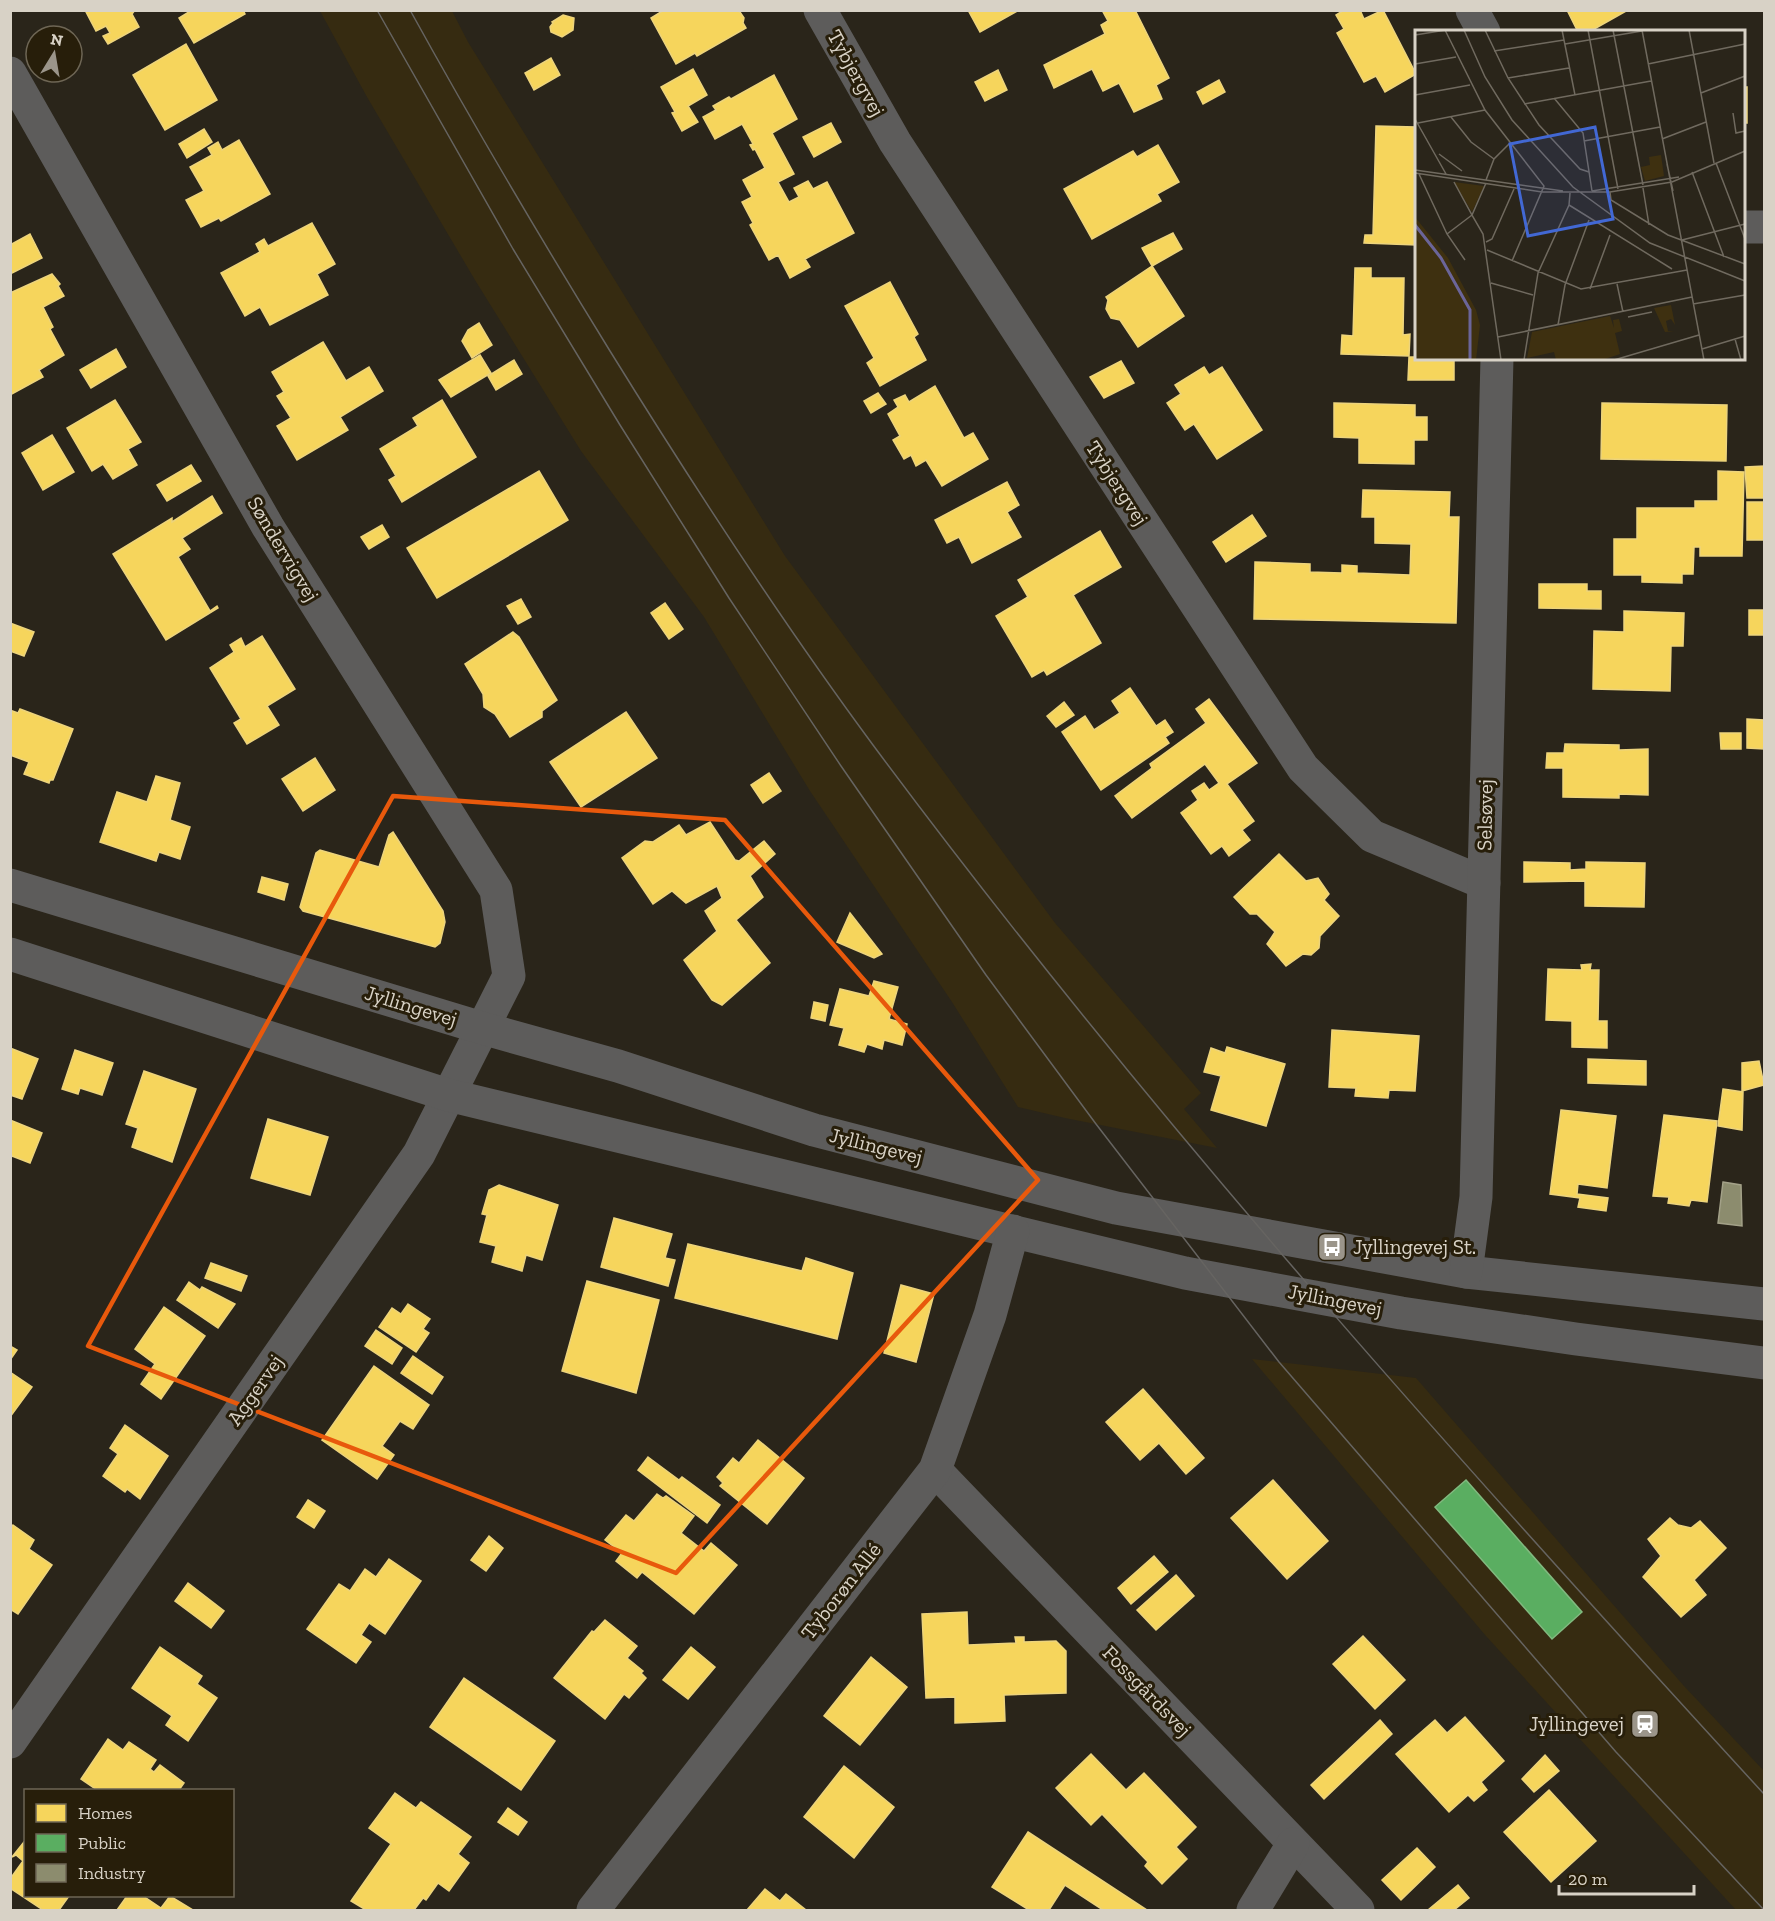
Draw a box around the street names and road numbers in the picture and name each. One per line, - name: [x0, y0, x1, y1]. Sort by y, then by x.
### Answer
- street label: Tybjergvej: [821, 25, 891, 121]
- street label: Tybjergvej: [1080, 436, 1154, 530]
- street label: Søndervigvej: [242, 492, 324, 606]
- street label: Selsøvej: [1471, 779, 1499, 851]
- street label: Jyllingevej: [362, 980, 460, 1032]
- street label: Jyllingevej: [827, 1122, 925, 1170]
- street label: Jyllingevej: [1286, 1278, 1384, 1322]
- street label: Aggervej: [221, 1350, 289, 1430]
- street label: Tyborøn Allé: [795, 1537, 886, 1644]
- street label: Fossgårdsvej: [1097, 1640, 1197, 1742]

